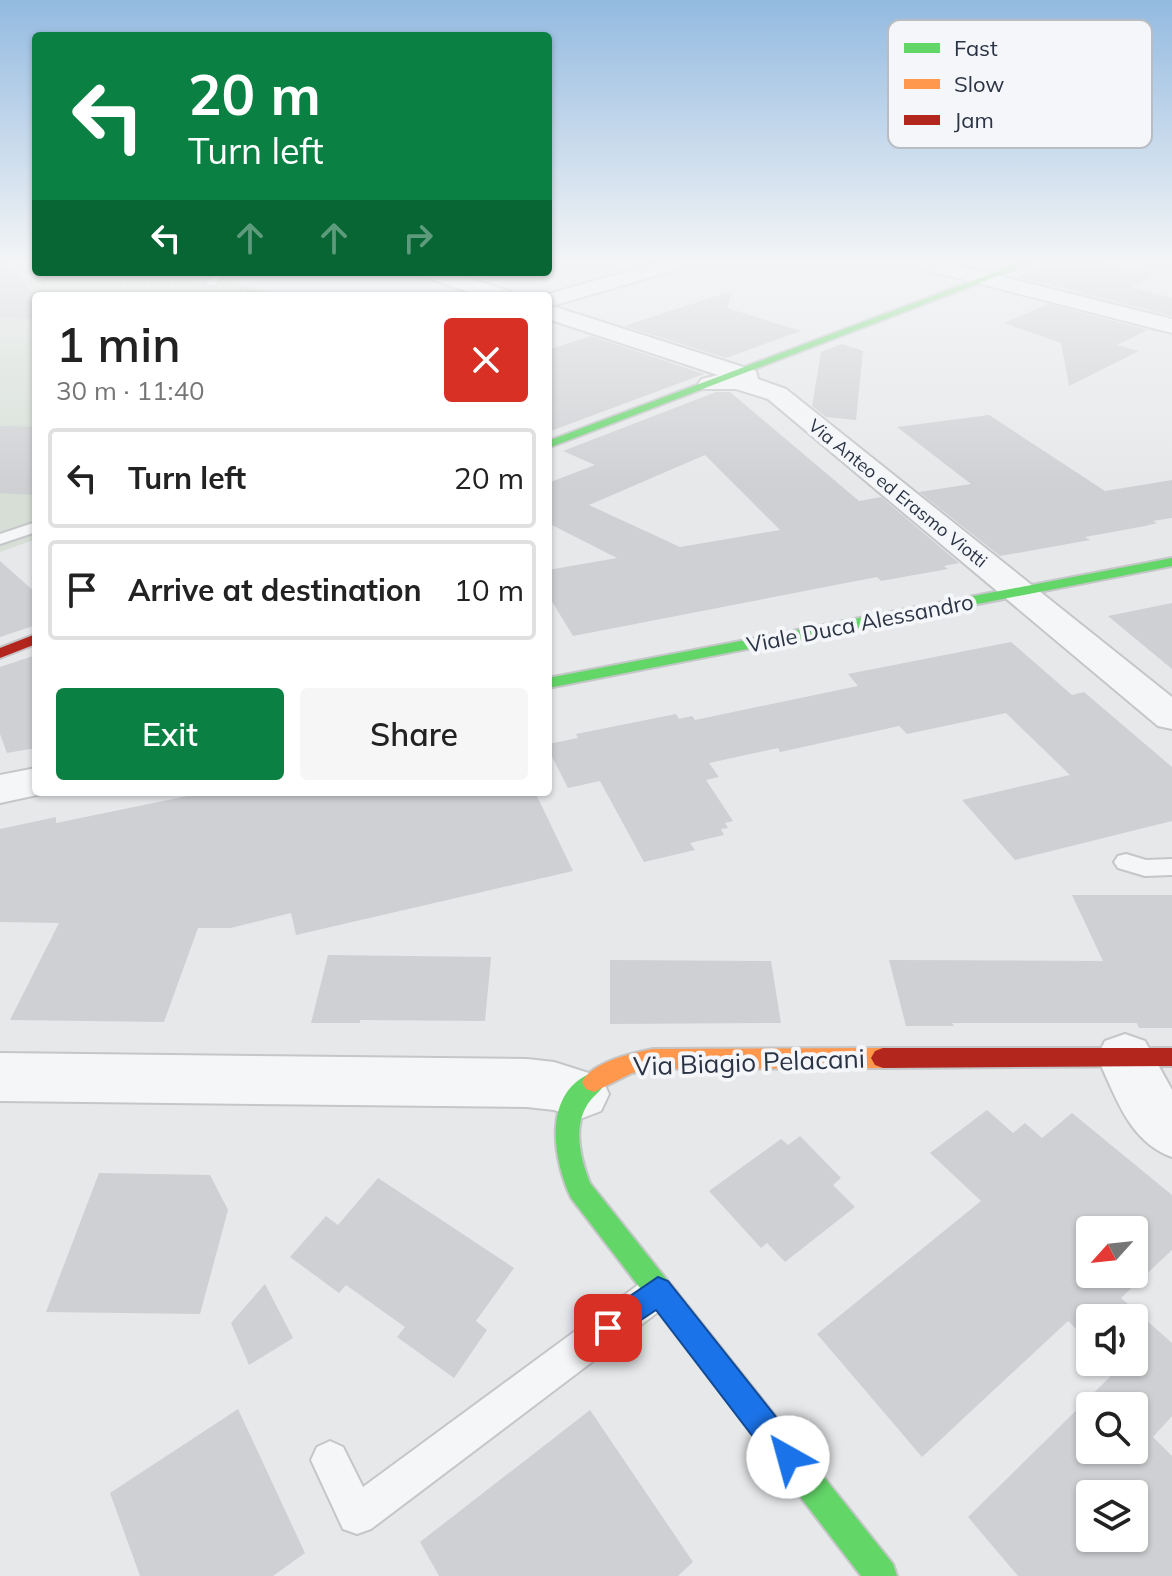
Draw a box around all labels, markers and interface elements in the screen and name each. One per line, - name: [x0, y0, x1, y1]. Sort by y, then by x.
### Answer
- legend: [888, 20, 1152, 148]
- text: Fast: [954, 34, 998, 62]
- text: 20 m: [188, 59, 321, 129]
- icon: left: [56, 64, 160, 168]
- text: Slow: [954, 70, 1004, 98]
- text: Jam: [954, 106, 994, 134]
- text: Turn left: [188, 128, 324, 173]
- icon: left: [144, 216, 188, 260]
- icon: ahead: [228, 216, 272, 260]
- icon: ahead: [312, 216, 356, 260]
- icon: right: [396, 216, 440, 260]
- text: 1 min: [56, 314, 181, 374]
- button: close: [444, 318, 528, 402]
- text: 30 m · 11:40: [56, 374, 205, 407]
- street label: Via Anteo ed Erasmo Viotti: [804, 414, 992, 572]
- icon: left: [60, 456, 104, 500]
- text: Turn left: [128, 459, 246, 497]
- text: 20 m: [454, 459, 524, 497]
- icon: arrive: [60, 568, 104, 612]
- text: Arrive at destination: [128, 571, 422, 609]
- text: 10 m: [454, 571, 524, 609]
- street label: Viale Duca Alessandro: [744, 587, 976, 659]
- button: Exit: [56, 688, 284, 780]
- button: Share: [300, 688, 528, 780]
- street label: Via Biagio Pelacani: [633, 1041, 865, 1083]
- north arrow: [1076, 1216, 1148, 1288]
- map controls: [1076, 1216, 1148, 1552]
- pin: [574, 1294, 642, 1362]
- button: sound: [1076, 1304, 1148, 1376]
- icon: arrive: [586, 1306, 630, 1350]
- button: search: [1076, 1392, 1148, 1464]
- position arrow: [746, 1415, 830, 1499]
- button: layers: [1076, 1480, 1148, 1552]

